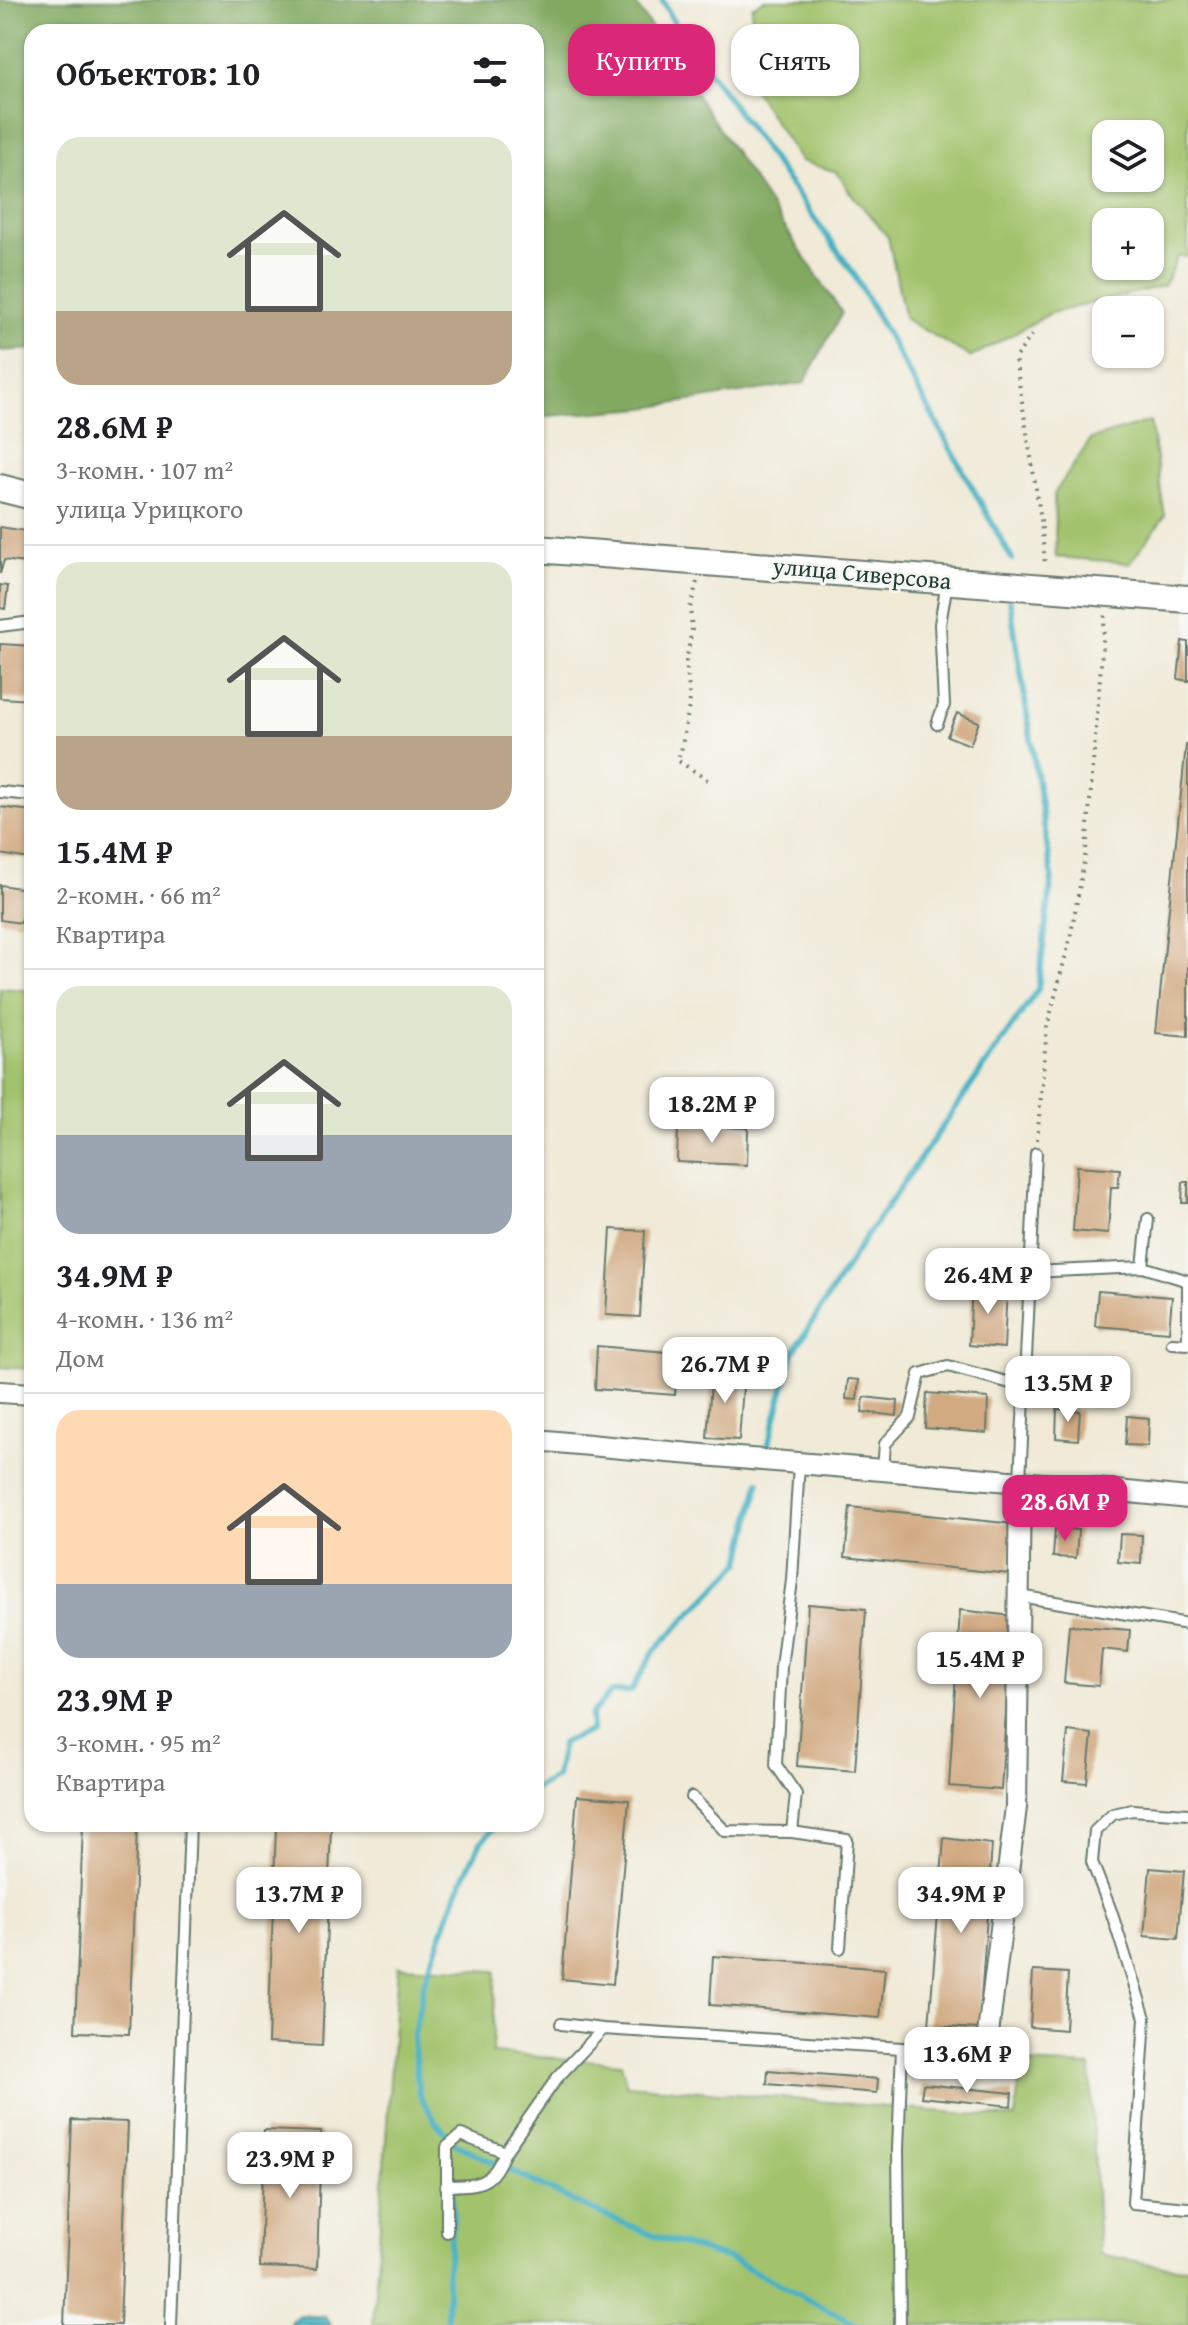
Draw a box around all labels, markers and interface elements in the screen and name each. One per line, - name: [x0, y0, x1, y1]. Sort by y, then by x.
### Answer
- chip: Купить: [568, 24, 715, 96]
- chip: Снять: [731, 24, 859, 96]
- text: Объектов: 10: [56, 48, 260, 97]
- icon: filters: [468, 50, 512, 94]
- map controls: [1092, 120, 1164, 368]
- button: layers: [1092, 120, 1164, 192]
- icon: home: [212, 189, 356, 333]
- button: +: [1092, 208, 1164, 280]
- button: −: [1092, 296, 1164, 368]
- text: 28.6M ₽: [56, 401, 173, 450]
- text: 3-комн. · 107 m²: [56, 450, 233, 489]
- text: улица Урицкого: [56, 489, 243, 528]
- street label: улица Сиверсова: [770, 548, 953, 598]
- icon: home: [212, 614, 356, 758]
- text: 15.4M ₽: [56, 826, 173, 875]
- text: 2-комн. · 66 m²: [56, 875, 221, 914]
- text: Квартира: [56, 914, 165, 953]
- icon: home: [212, 1038, 356, 1182]
- pin: 18.2M ₽: [638, 1077, 786, 1145]
- text: 18.2M ₽: [667, 1083, 757, 1122]
- pin: 26.4M ₽: [914, 1248, 1062, 1316]
- text: 34.9M ₽: [56, 1250, 173, 1299]
- text: 26.4M ₽: [943, 1254, 1033, 1293]
- text: 4-комн. · 136 m²: [56, 1299, 233, 1338]
- pin: 26.7M ₽: [651, 1337, 799, 1405]
- text: Дом: [56, 1338, 104, 1377]
- text: 26.7M ₽: [680, 1343, 770, 1382]
- pin: 13.5M ₽: [994, 1356, 1142, 1424]
- text: 13.5M ₽: [1023, 1362, 1113, 1401]
- icon: home: [212, 1462, 356, 1606]
- pin: 28.6M ₽: [991, 1475, 1139, 1543]
- text: 28.6M ₽: [1020, 1481, 1110, 1520]
- pin: 15.4M ₽: [906, 1632, 1054, 1700]
- text: 15.4M ₽: [935, 1638, 1025, 1677]
- text: 23.9M ₽: [56, 1674, 173, 1723]
- text: 3-комн. · 95 m²: [56, 1723, 221, 1762]
- text: Квартира: [56, 1762, 165, 1801]
- pin: 13.7M ₽: [225, 1867, 373, 1935]
- pin: 34.9M ₽: [887, 1867, 1035, 1935]
- text: 13.7M ₽: [254, 1873, 344, 1912]
- text: 34.9M ₽: [916, 1873, 1006, 1912]
- pin: 13.6M ₽: [893, 2027, 1041, 2095]
- text: 13.6M ₽: [922, 2033, 1012, 2072]
- pin: 23.9M ₽: [216, 2132, 364, 2200]
- text: 23.9M ₽: [245, 2138, 335, 2177]

